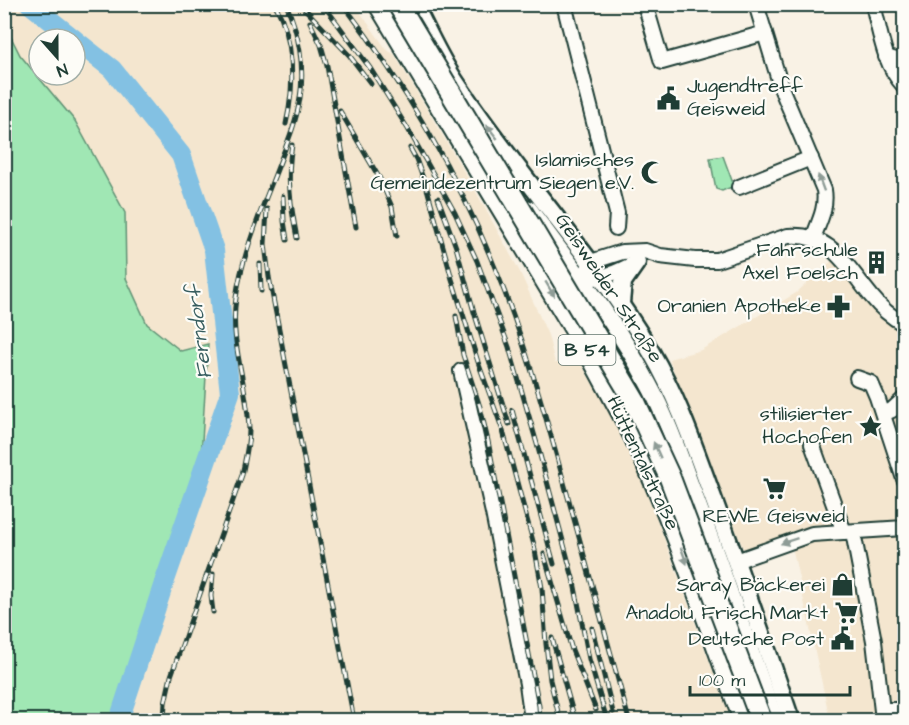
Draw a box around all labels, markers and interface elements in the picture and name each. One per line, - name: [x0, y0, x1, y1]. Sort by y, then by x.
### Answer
- north arrow: [27, 27, 87, 87]
- text: N: [53, 58, 71, 82]
- place label: Jugendtreff Geisweid: [687, 72, 803, 123]
- public building icon: Jugendtreff Geisweid: [656, 85, 682, 111]
- one-way arrow: [486, 125, 498, 140]
- place label: Islamisches Gemeindezentrum Siegen e.V.: [370, 146, 634, 198]
- mosque icon: Islamisches Gemeindezentrum Siegen e.V.: [639, 159, 665, 185]
- one-way arrow: [815, 174, 825, 192]
- street label: Geisweider Straße: [548, 208, 670, 369]
- place label: Fahrschule Axel Foelsch: [742, 236, 858, 287]
- building icon: Fahrschule Axel Foelsch: [863, 249, 889, 275]
- water label: Ferndorf: [179, 281, 219, 381]
- one-way arrow: [545, 281, 556, 297]
- place label: Oranien Apotheke: [657, 292, 821, 320]
- pharmacy icon: Oranien Apotheke: [826, 293, 852, 319]
- road number: B 54: [558, 335, 616, 365]
- street label: Hüttentalstraße: [600, 391, 686, 535]
- place label: stilisierter Hochofen: [760, 400, 852, 451]
- place icon: stilisierter Hochofen: [857, 413, 883, 439]
- one-way arrow: [653, 442, 662, 459]
- supermarket icon: REWE Geisweid: [761, 475, 787, 501]
- place label: REWE Geisweid: [703, 502, 845, 530]
- one-way arrow: [780, 537, 798, 547]
- one-way arrow: [679, 548, 689, 566]
- place label: Saray Bäckerei: [677, 571, 825, 600]
- shop icon: Saray Bäckerei: [830, 572, 856, 598]
- place label: Anadolu Frisch Markt: [626, 599, 828, 627]
- supermarket icon: Anadolu Frisch Markt: [833, 600, 859, 626]
- place label: Deutsche Post: [688, 625, 824, 653]
- public building icon: Deutsche Post: [829, 626, 855, 652]
- scale bar: [690, 659, 850, 697]
- text: 100 m: [699, 668, 745, 693]

